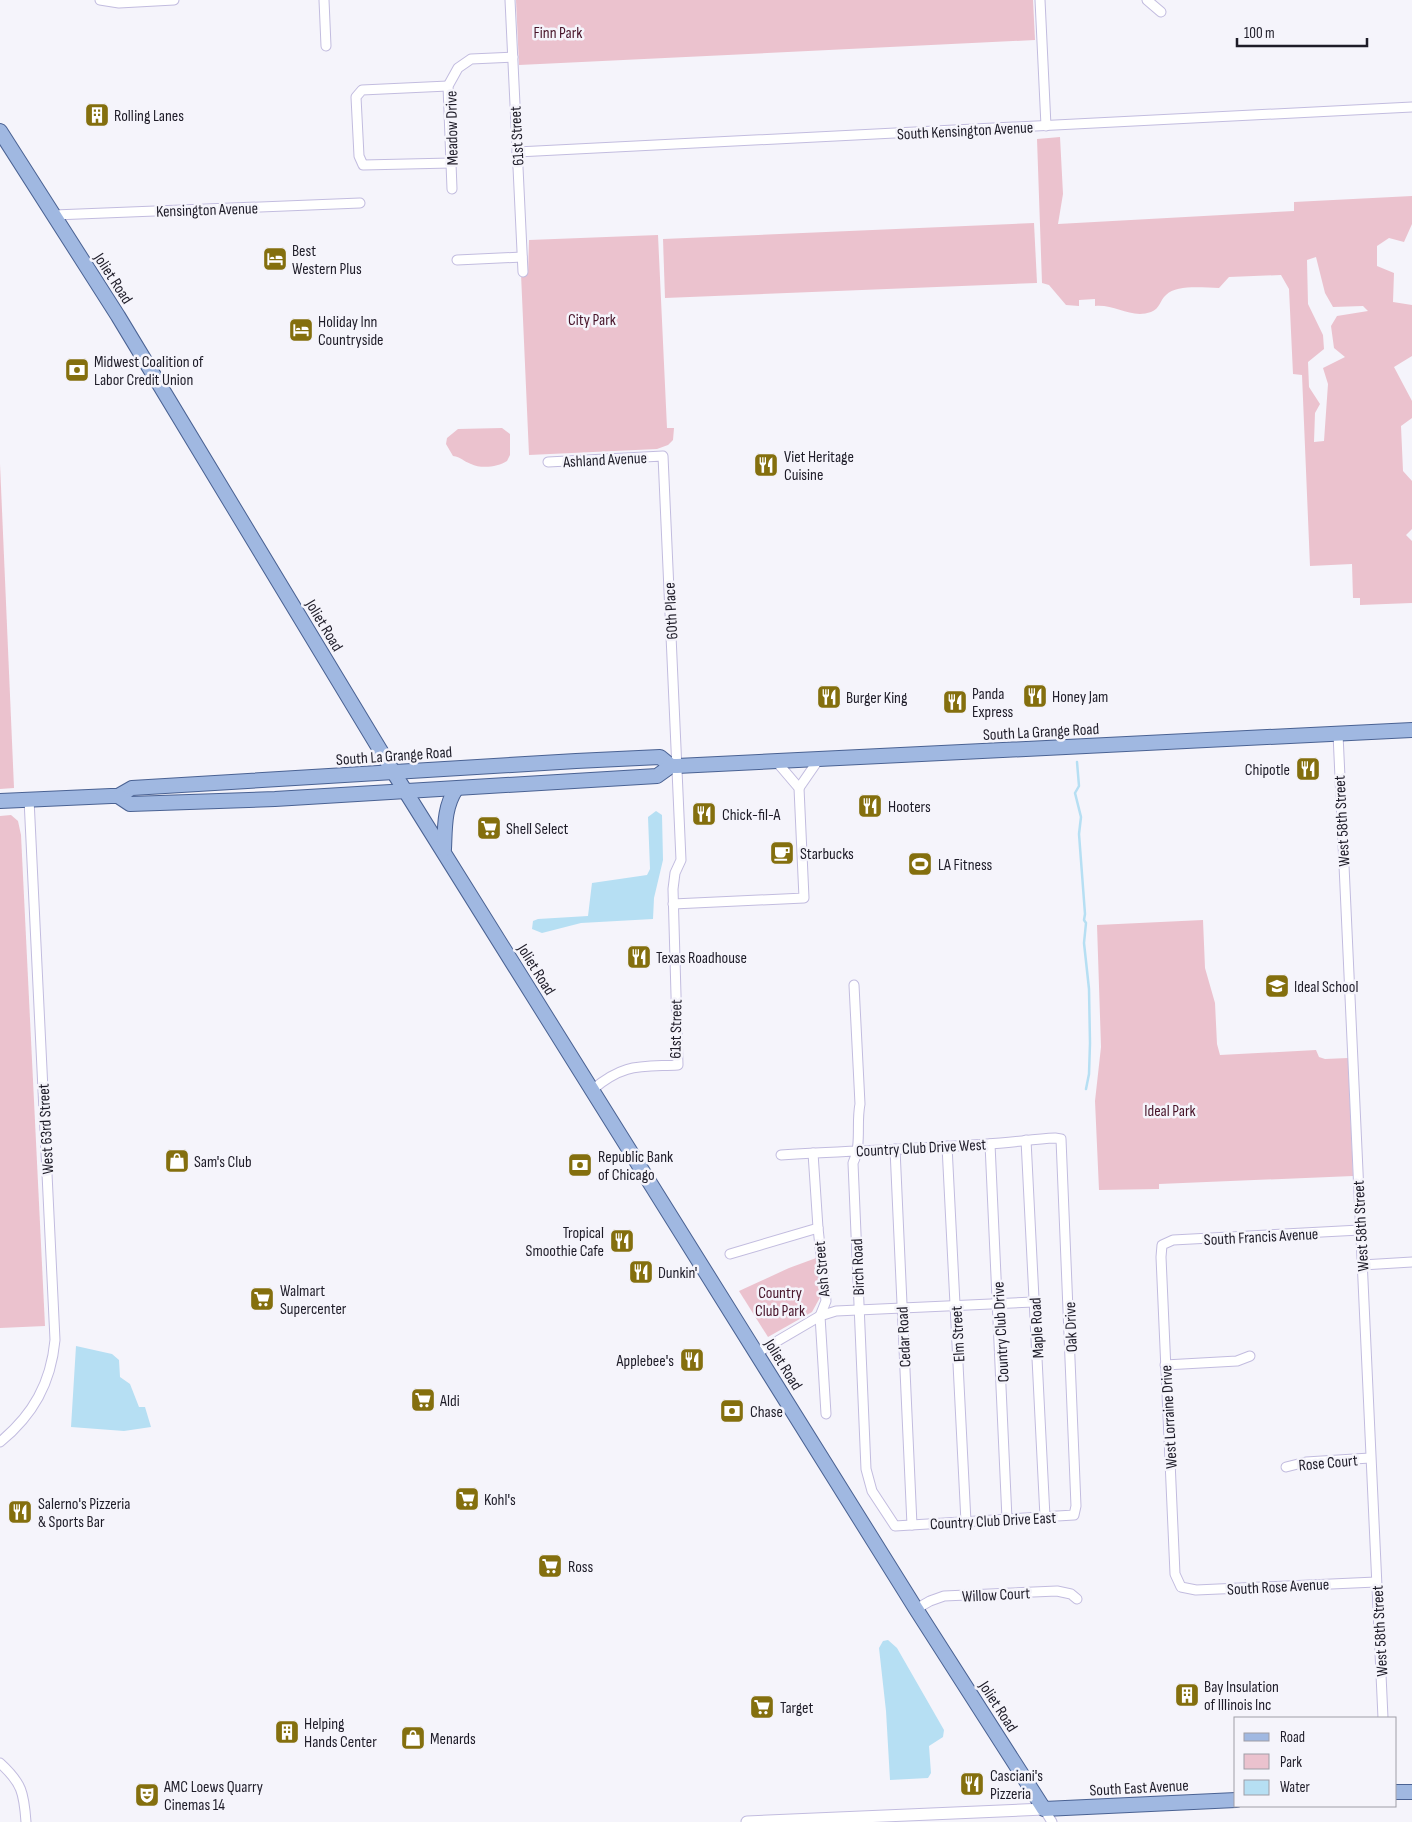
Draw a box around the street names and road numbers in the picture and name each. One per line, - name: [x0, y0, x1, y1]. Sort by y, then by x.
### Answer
- street label: Meadow Drive: [442, 90, 463, 166]
- street label: 61st Street: [506, 106, 529, 166]
- street label: South Kensington Avenue: [896, 118, 1034, 145]
- street label: Kensington Avenue: [156, 199, 258, 222]
- street label: Joliet Road: [89, 249, 136, 308]
- street label: Ashland Avenue: [562, 449, 647, 472]
- street label: 60th Place: [661, 582, 682, 640]
- street label: Joliet Road: [300, 596, 346, 655]
- street label: South La Grange Road: [982, 720, 1100, 745]
- street label: South La Grange Road: [335, 743, 453, 770]
- street label: West 58th Street: [1331, 775, 1354, 867]
- street label: Joliet Road: [512, 940, 559, 999]
- street label: 61st Street: [666, 999, 687, 1059]
- street label: West 63rd Street: [35, 1083, 58, 1175]
- street label: Country Club Drive West: [855, 1136, 987, 1161]
- street label: West 58th Street: [1350, 1180, 1373, 1272]
- street label: South Francis Avenue: [1203, 1225, 1319, 1250]
- street label: Birch Road: [848, 1238, 869, 1296]
- street label: Ash Street: [811, 1240, 834, 1298]
- street label: Country Club Drive: [989, 1281, 1014, 1383]
- street label: Maple Road: [1026, 1297, 1049, 1359]
- street label: Oak Drive: [1061, 1301, 1082, 1353]
- street label: Elm Street: [948, 1305, 969, 1362]
- street label: Cedar Road: [893, 1306, 916, 1368]
- street label: Joliet Road: [759, 1335, 806, 1394]
- street label: West Lorraine Drive: [1157, 1365, 1182, 1469]
- street label: Rose Court: [1298, 1451, 1359, 1476]
- street label: Country Club Drive East: [929, 1509, 1057, 1534]
- street label: South Rose Avenue: [1227, 1575, 1330, 1600]
- street label: Willow Court: [962, 1584, 1031, 1607]
- street label: West 58th Street: [1369, 1585, 1392, 1677]
- street label: Joliet Road: [974, 1677, 1021, 1736]
- street label: South East Avenue: [1089, 1776, 1189, 1801]

